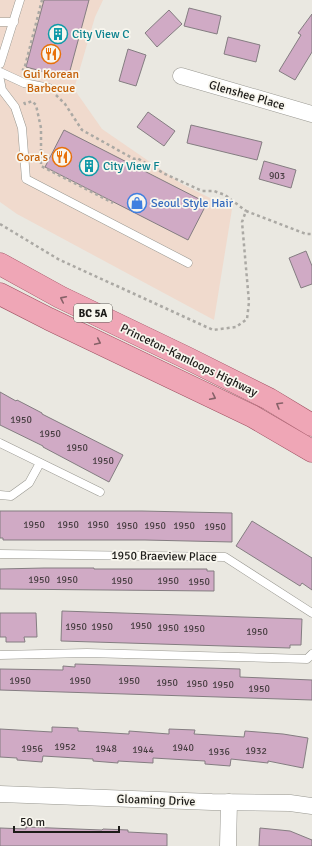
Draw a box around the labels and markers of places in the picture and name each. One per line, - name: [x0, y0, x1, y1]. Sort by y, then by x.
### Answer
- building icon: City View C: [47, 23, 69, 45]
- place label: City View C: [72, 27, 130, 42]
- restaurant icon: Gui Korean Barbecue: [40, 43, 62, 65]
- place label: Gui Korean Barbecue: [23, 67, 79, 96]
- restaurant icon: Cora's: [51, 146, 73, 168]
- place label: Cora's: [16, 150, 48, 165]
- building icon: City View F: [78, 155, 100, 177]
- place label: City View F: [103, 159, 160, 174]
- shop icon: Seoul Style Hair: [126, 192, 148, 214]
- place label: Seoul Style Hair: [151, 196, 234, 211]

